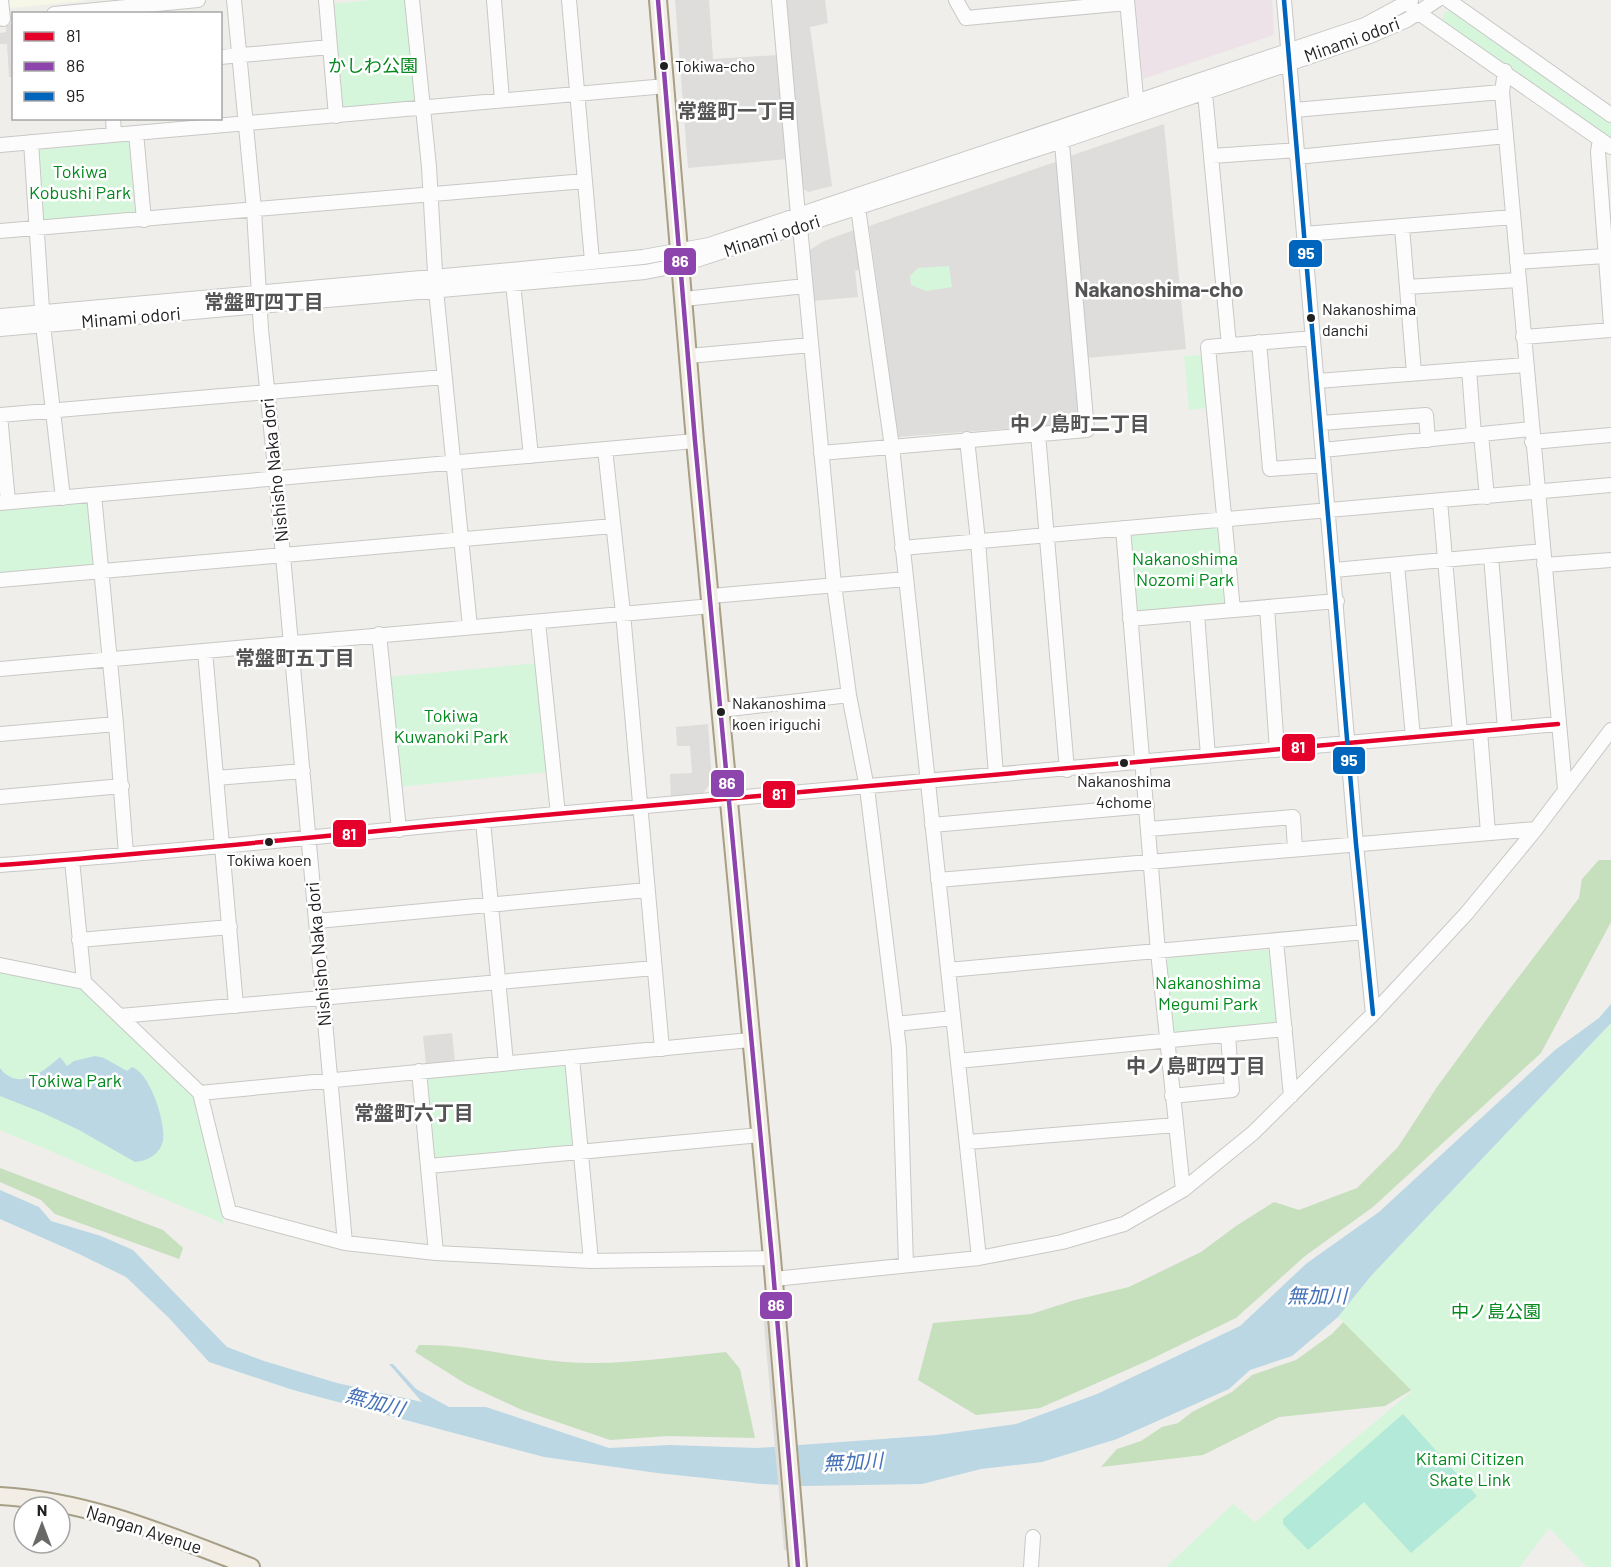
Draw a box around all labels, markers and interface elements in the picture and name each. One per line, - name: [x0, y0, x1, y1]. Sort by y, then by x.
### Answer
- legend: [12, 12, 222, 120]
- street label: Minami odori: [1301, 12, 1402, 67]
- text: 81: [66, 24, 81, 46]
- text: 86: [66, 54, 85, 76]
- park label: かしわ公園: [328, 54, 418, 76]
- place label: Tokiwa-cho: [675, 56, 755, 75]
- marker: Tokiwa-cho: [658, 60, 670, 72]
- text: 95: [66, 84, 85, 106]
- district label: 常盤町一丁目: [677, 98, 797, 122]
- park label: Tokiwa Kobushi Park: [29, 160, 131, 203]
- street label: Minami odori: [721, 209, 823, 261]
- line badge: 95: [1288, 239, 1323, 268]
- text: 95: [1297, 243, 1315, 262]
- line badge: 86: [663, 247, 697, 276]
- text: 86: [671, 251, 689, 270]
- district label: Nakanoshima-cho: [1075, 276, 1244, 301]
- district label: 常盤町四丁目: [204, 289, 324, 313]
- place label: Nakanoshima danchi: [1322, 299, 1416, 339]
- street label: Minami odori: [80, 302, 182, 332]
- marker: Nakanoshima danchi: [1305, 312, 1317, 324]
- street label: Nishisho Naka dori: [255, 397, 293, 543]
- district label: 中ノ島町二丁目: [1010, 411, 1150, 435]
- park label: Nakanoshima Nozomi Park: [1132, 547, 1238, 590]
- district label: 常盤町五丁目: [235, 645, 355, 669]
- place label: Nakanoshima koen iriguchi: [732, 693, 826, 733]
- park label: Tokiwa Kuwanoki Park: [394, 704, 508, 747]
- marker: Nakanoshima koen iriguchi: [715, 706, 727, 718]
- line badge: 81: [1281, 733, 1316, 762]
- text: 81: [1291, 737, 1305, 756]
- line badge: 95: [1332, 746, 1366, 775]
- text: 95: [1340, 750, 1358, 769]
- marker: Nakanoshima 4chome: [1118, 757, 1130, 769]
- line badge: 86: [710, 769, 745, 798]
- place label: Nakanoshima 4chome: [1077, 771, 1171, 811]
- text: 86: [718, 773, 736, 792]
- line badge: 81: [762, 780, 796, 809]
- text: 81: [772, 784, 786, 803]
- line badge: 81: [332, 819, 367, 848]
- text: 81: [342, 824, 356, 843]
- marker: Tokiwa koen: [263, 836, 275, 848]
- place label: Tokiwa koen: [226, 850, 312, 869]
- street label: Nishisho Naka dori: [301, 881, 335, 1027]
- park label: Nakanoshima Megumi Park: [1155, 971, 1261, 1014]
- district label: 中ノ島町四丁目: [1126, 1053, 1266, 1077]
- park label: Tokiwa Park: [28, 1069, 122, 1091]
- district label: 常盤町六丁目: [354, 1100, 474, 1124]
- water label: 無加川: [1287, 1283, 1349, 1307]
- line badge: 86: [759, 1291, 793, 1320]
- text: 86: [767, 1295, 785, 1314]
- park label: 中ノ島公園: [1451, 1300, 1541, 1322]
- water label: 無加川: [343, 1382, 409, 1421]
- water label: 無加川: [822, 1447, 886, 1475]
- park label: Kitami Citizen Skate Link: [1416, 1447, 1524, 1490]
- north arrow: [12, 1495, 72, 1555]
- text: N: [37, 1500, 47, 1519]
- street label: Nangan Avenue: [84, 1500, 205, 1558]

